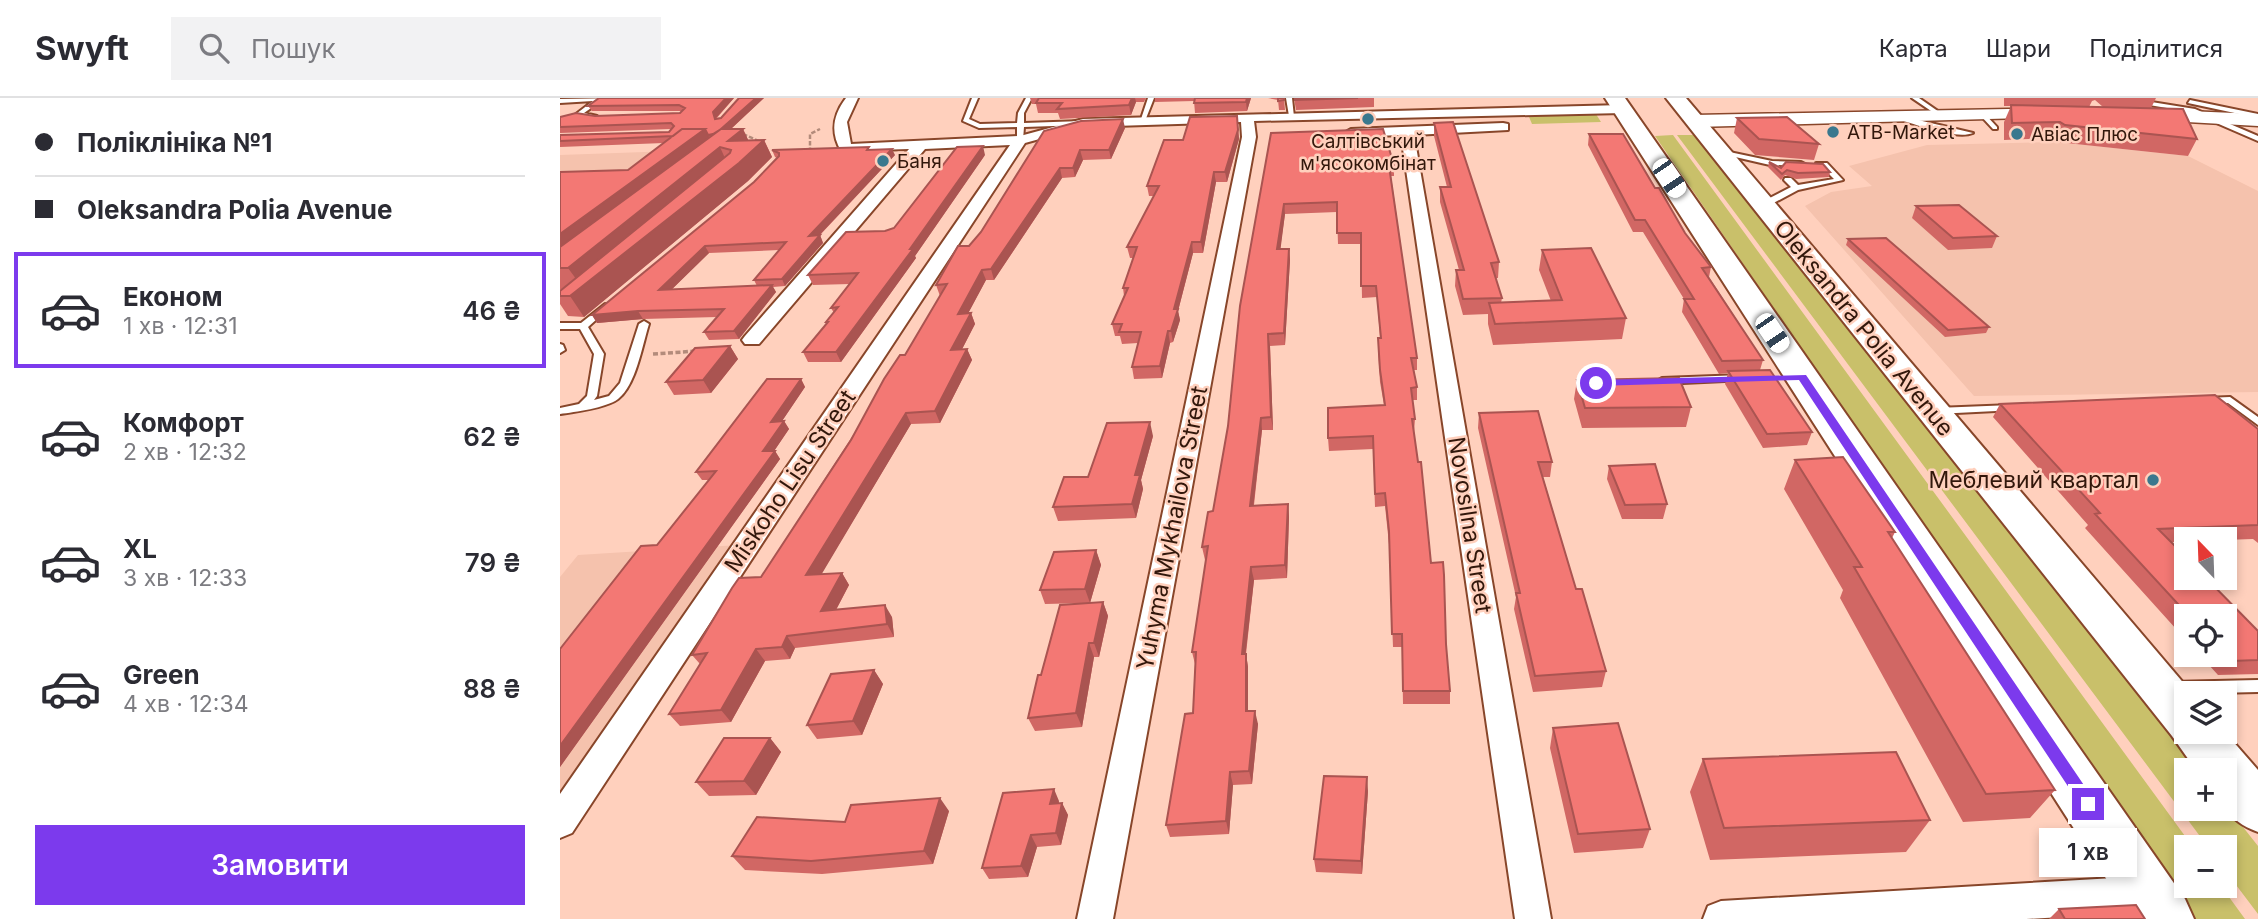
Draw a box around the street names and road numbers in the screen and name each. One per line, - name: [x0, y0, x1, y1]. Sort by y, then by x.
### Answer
- street label: Oleksandra Polia Avenue: [1768, 214, 1960, 442]
- street label: Yuhyma Mykhailova Street: [1131, 383, 1213, 672]
- street label: Miskoho Lisu Street: [719, 384, 862, 578]
- street label: Novosilna Street: [1442, 435, 1498, 616]

